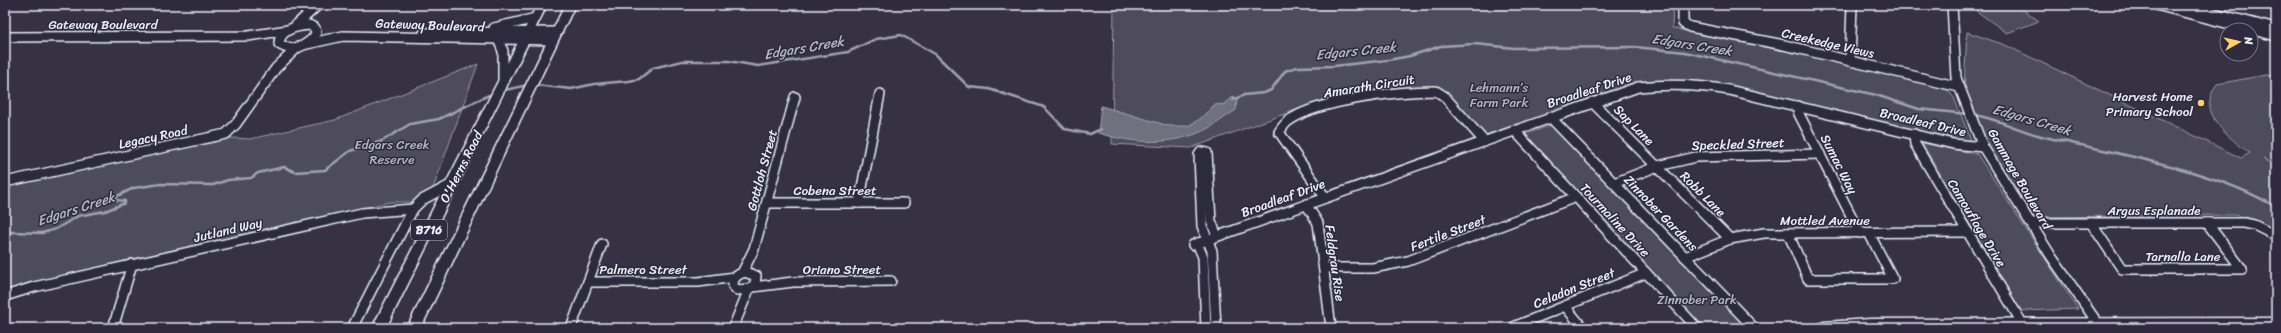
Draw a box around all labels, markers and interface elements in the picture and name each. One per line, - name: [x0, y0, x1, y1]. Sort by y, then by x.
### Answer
- street label: Gateway Boulevard: [375, 12, 486, 38]
- street label: Gateway Boulevard: [48, 13, 159, 36]
- street label: Creekedge Views: [1779, 21, 1877, 65]
- north arrow: [2219, 22, 2259, 62]
- water label: Edgars Creek: [1650, 26, 1735, 64]
- water label: Edgars Creek: [762, 28, 848, 67]
- water label: Edgars Creek: [1314, 34, 1399, 68]
- text: N: [2238, 35, 2258, 46]
- street label: Broadleaf Drive: [1544, 65, 1634, 115]
- street label: Amarath Circuit: [1321, 67, 1417, 105]
- park label: Lehmann’s Farm Park: [1470, 76, 1528, 114]
- place label: Harvest Home Primary School: [2106, 85, 2193, 123]
- water label: Edgars Creek: [1990, 97, 2076, 144]
- marker: Harvest Home Primary School: [2196, 98, 2206, 108]
- street label: Sap Lane: [1608, 99, 1660, 151]
- street label: Broadleaf Drive: [1877, 101, 1969, 143]
- street label: Legacy Road: [116, 118, 191, 156]
- street label: Gammage Boulevard: [1982, 124, 2059, 235]
- street label: O'Herns Road: [433, 126, 489, 207]
- street label: Gottloh Street: [740, 126, 784, 213]
- street label: Sumac Way: [1814, 130, 1864, 198]
- street label: Speckled Street: [1691, 131, 1785, 157]
- park label: Edgars Creek Reserve: [354, 133, 430, 171]
- street label: Robb Lane: [1674, 165, 1732, 223]
- street label: Zinnober Gardens: [1618, 169, 1704, 257]
- street label: Broadleaf Drive: [1238, 172, 1328, 224]
- street label: Camouflage Drive: [1941, 174, 2013, 272]
- street label: Tourmaline Drive: [1574, 177, 1656, 263]
- street label: Cobena Street: [793, 179, 877, 202]
- water label: Edgars Creek: [34, 184, 120, 233]
- street label: Argus Esplanade: [2106, 199, 2201, 222]
- street label: Fertile Street: [1407, 208, 1490, 258]
- street label: Mottled Avenue: [1780, 209, 1870, 232]
- street label: Jutland Way: [191, 211, 265, 249]
- road number: B716: [411, 220, 447, 240]
- street label: Feldgrau Rise: [1318, 223, 1352, 303]
- street label: Tarnalla Lane: [2146, 245, 2221, 268]
- street label: Palmero Street: [599, 258, 688, 281]
- street label: Oriano Street: [803, 258, 882, 281]
- street label: Celadon Street: [1530, 261, 1619, 315]
- park label: Zinnober Park: [1657, 288, 1737, 311]

